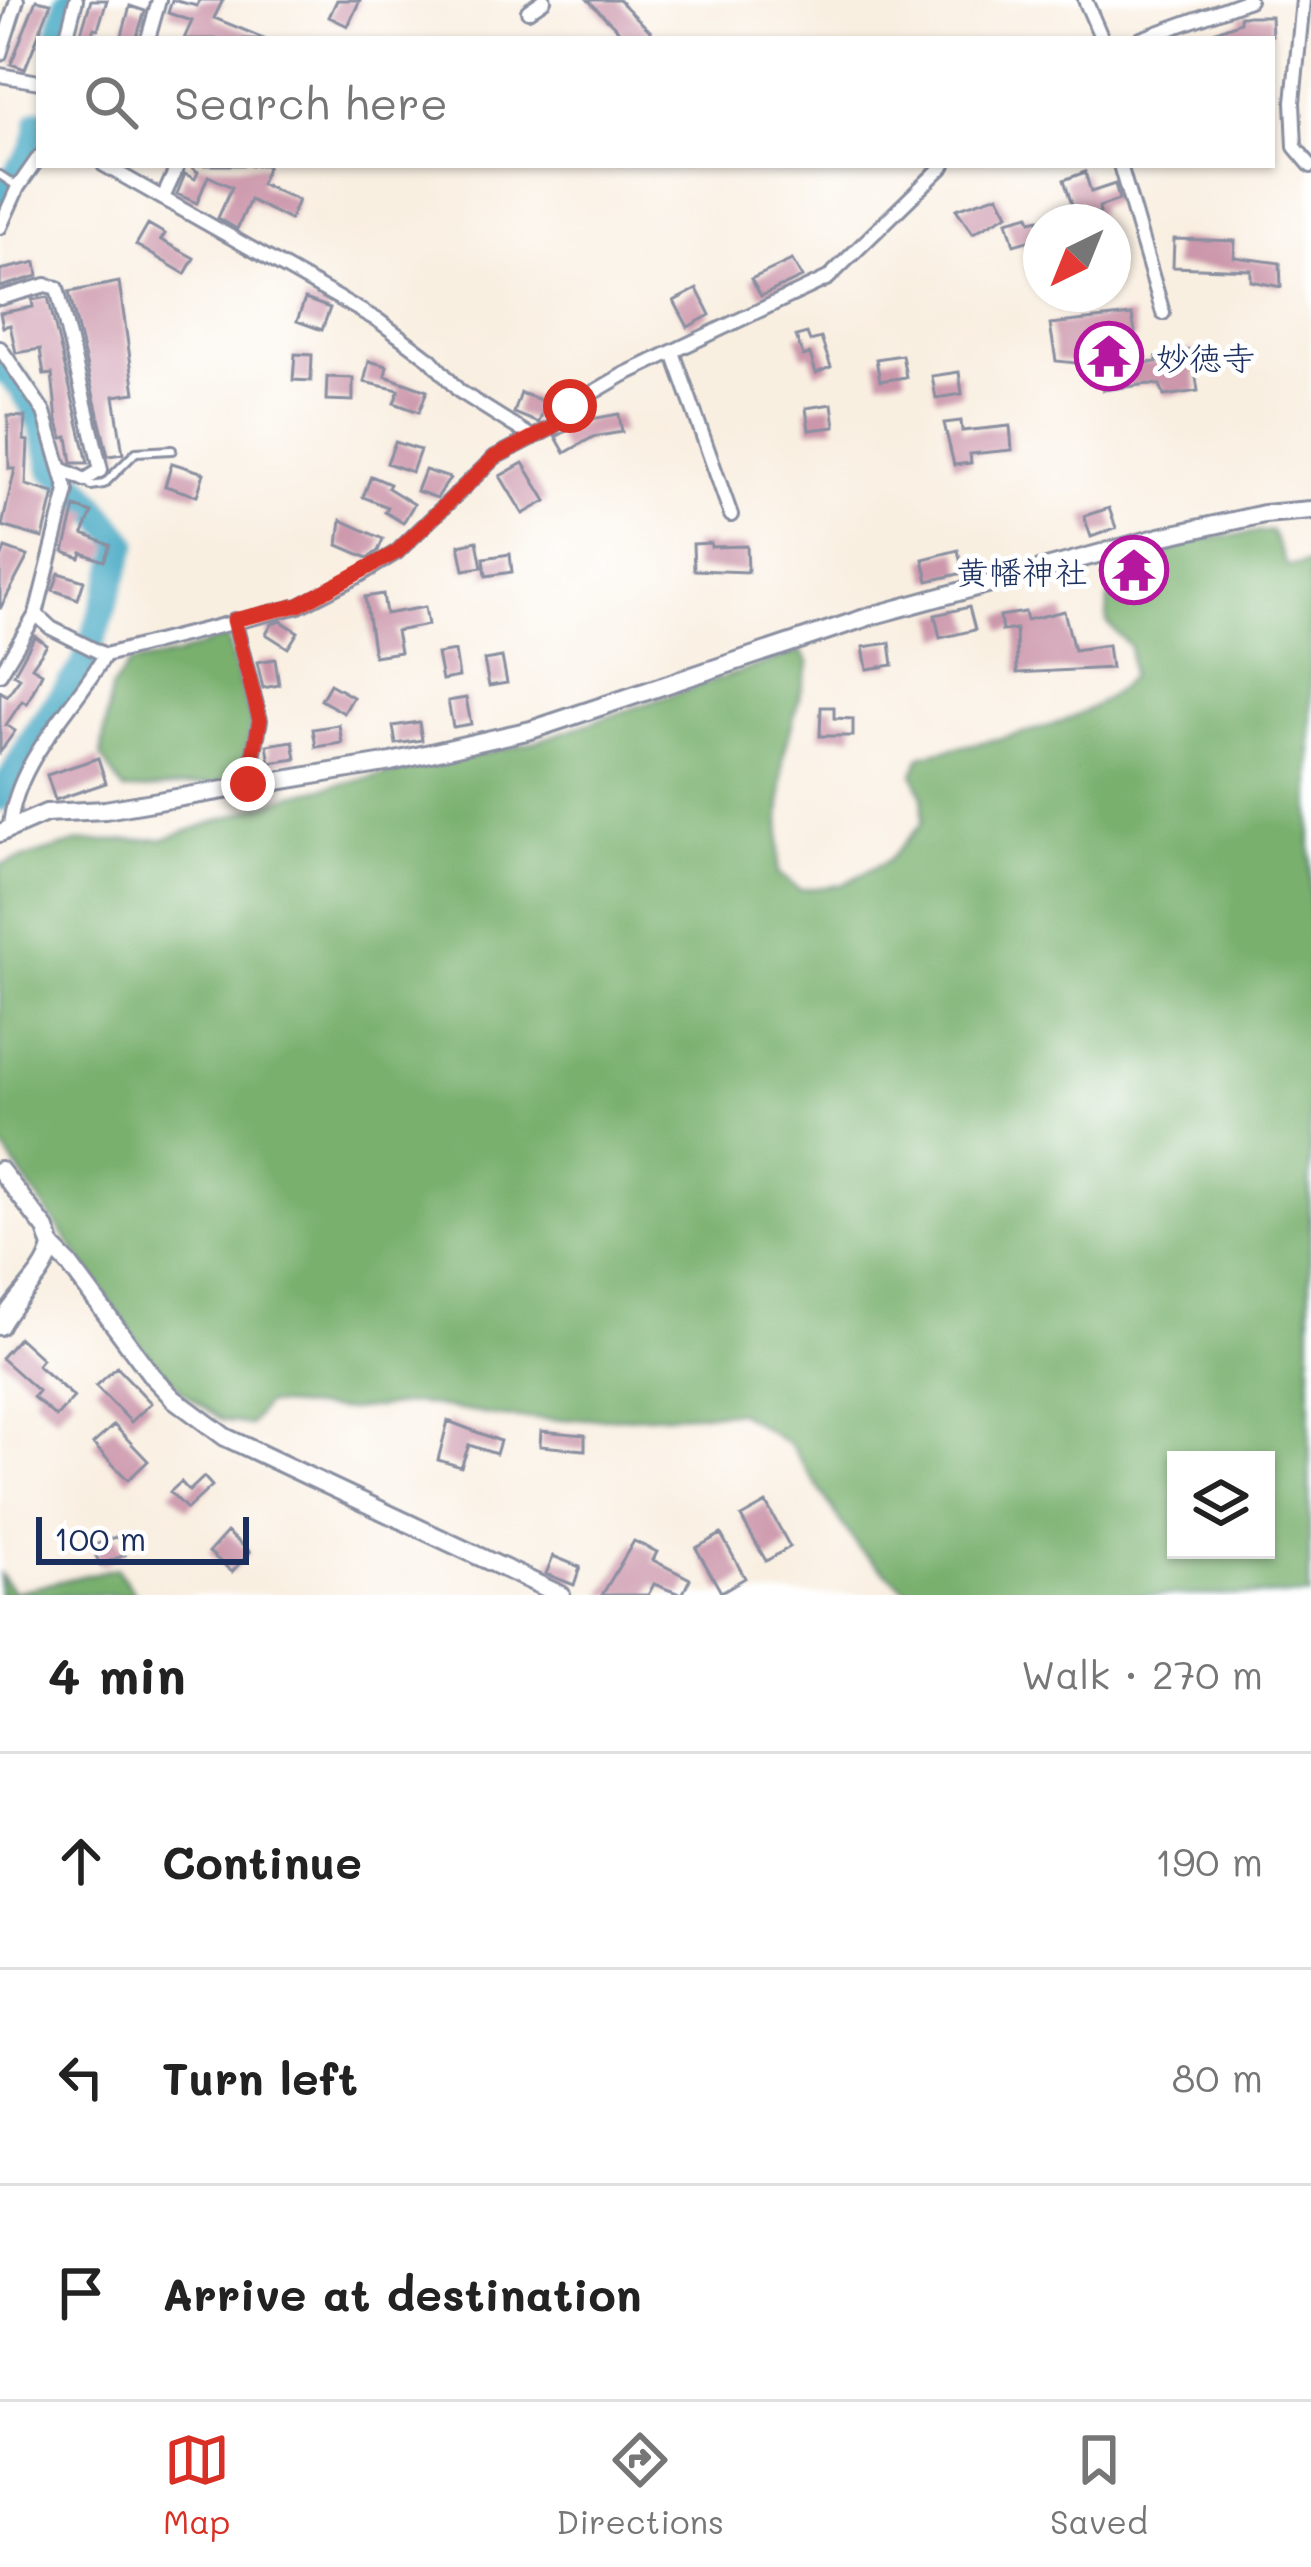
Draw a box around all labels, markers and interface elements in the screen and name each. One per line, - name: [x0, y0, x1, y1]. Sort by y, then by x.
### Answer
- search box: [36, 36, 1275, 168]
- icon: search: [78, 69, 144, 135]
- text: Search here: [174, 73, 448, 131]
- north arrow: [1023, 204, 1131, 312]
- temple icon: 妙徳寺: [1074, 321, 1144, 391]
- place label: 妙徳寺: [1156, 335, 1255, 378]
- route start: [543, 379, 597, 433]
- temple icon: 黄幡神社: [1099, 535, 1169, 605]
- place label: 黄幡神社: [956, 549, 1088, 592]
- route end: [221, 757, 275, 811]
- map controls: [1167, 1451, 1275, 1559]
- button: layers: [1167, 1451, 1275, 1559]
- scale bar: [36, 1511, 249, 1564]
- text: 100 m: [54, 1516, 146, 1559]
- text: 4 min: [48, 1640, 186, 1707]
- text: Walk · 270 m: [1021, 1648, 1263, 1699]
- icon: ahead: [48, 1828, 114, 1894]
- text: Continue: [162, 1832, 362, 1890]
- text: 190 m: [1155, 1835, 1263, 1886]
- icon: left: [48, 2044, 114, 2110]
- text: Turn left: [162, 2048, 358, 2106]
- text: 80 m: [1172, 2051, 1263, 2102]
- icon: arrive: [48, 2260, 114, 2326]
- text: Arrive at destination: [162, 2264, 642, 2322]
- tab: Map: [163, 2427, 230, 2542]
- tab: Directions: [556, 2427, 724, 2542]
- tab: Saved: [1050, 2427, 1148, 2542]

